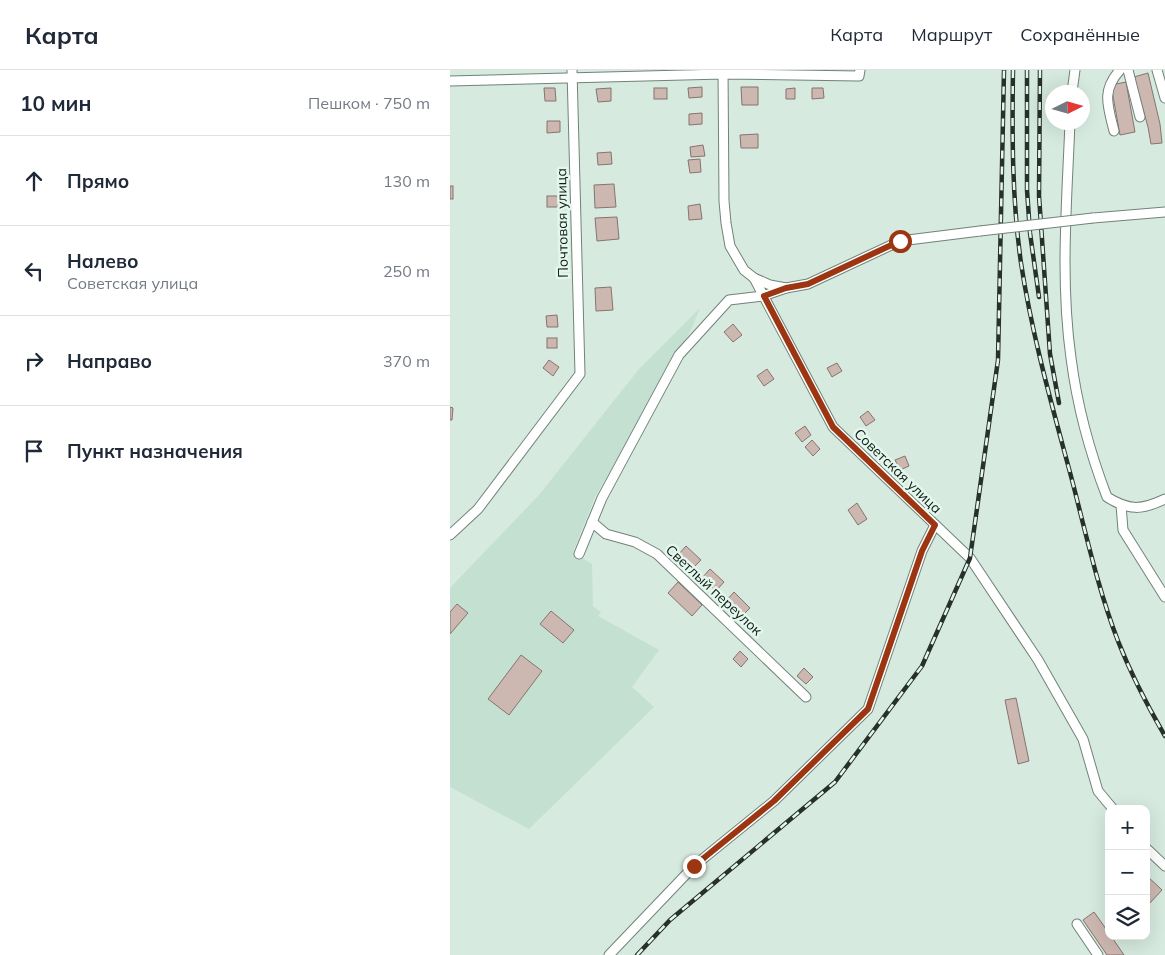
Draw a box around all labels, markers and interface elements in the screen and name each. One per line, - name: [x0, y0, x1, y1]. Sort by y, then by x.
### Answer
- text: Карта: [25, 20, 99, 50]
- text: Карта: [830, 23, 883, 46]
- text: Маршрут: [911, 23, 992, 46]
- text: Сохранённые: [1020, 23, 1140, 46]
- north arrow: [1045, 85, 1090, 130]
- text: 10 мин: [20, 90, 92, 116]
- text: Пешком · 750 m: [308, 93, 430, 113]
- icon: ahead: [20, 167, 48, 195]
- street label: Почтовая улица: [552, 168, 572, 278]
- text: Прямо: [67, 169, 129, 193]
- text: 130 m: [383, 171, 430, 191]
- route start: [889, 230, 912, 253]
- text: Налево: [67, 249, 139, 273]
- icon: left: [20, 257, 48, 285]
- text: 250 m: [383, 261, 430, 281]
- text: Советская улица: [67, 273, 198, 293]
- icon: right: [20, 347, 48, 375]
- text: Направо: [67, 349, 152, 373]
- text: 370 m: [383, 351, 430, 371]
- street label: Советская улица: [850, 425, 946, 517]
- icon: arrive: [20, 437, 48, 465]
- text: Пункт назначения: [67, 439, 243, 463]
- street label: Светлый переулок: [662, 541, 766, 640]
- map controls: [1105, 805, 1150, 940]
- button: +: [1105, 805, 1150, 850]
- button: −: [1105, 850, 1150, 895]
- route end: [683, 855, 706, 878]
- button: layers: [1105, 895, 1150, 940]

